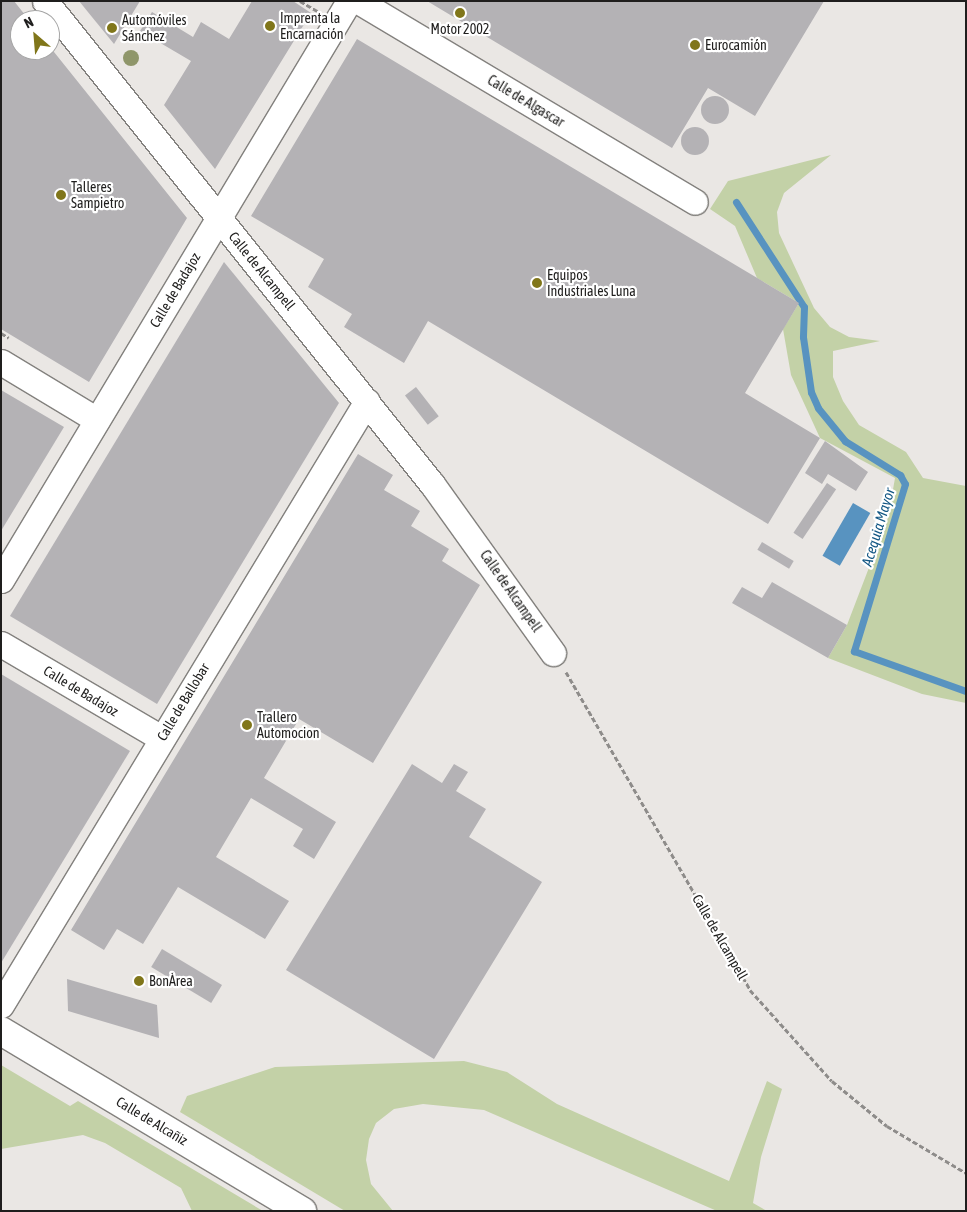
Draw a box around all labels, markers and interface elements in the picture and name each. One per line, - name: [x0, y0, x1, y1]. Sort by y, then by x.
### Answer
- marker: Motor 2002: [454, 7, 466, 19]
- north arrow: [10, 10, 60, 60]
- place label: Imprenta la Encarnación: [280, 10, 344, 42]
- place label: Automóviles Sánchez: [122, 12, 186, 44]
- text: N: [21, 14, 36, 32]
- marker: Imprenta la Encarnación: [264, 20, 276, 32]
- place label: Motor 2002: [431, 21, 489, 37]
- marker: Automóviles Sánchez: [106, 22, 118, 34]
- place label: Eurocamión: [705, 37, 767, 53]
- marker: Eurocamión: [689, 39, 701, 51]
- street label: Calle de Algascar: [485, 71, 567, 131]
- place label: Talleres Sampietro: [71, 179, 124, 212]
- marker: Talleres Sampietro: [55, 189, 67, 201]
- street label: Calle de Alcampell: [225, 228, 299, 314]
- street label: Calle de Badajoz: [146, 250, 204, 330]
- place label: Equipos Industriales Luna: [547, 267, 636, 300]
- marker: Equipos Industriales Luna: [531, 277, 543, 289]
- water label: Acequia Mayor: [858, 486, 898, 568]
- street label: Calle de Alcampell: [477, 547, 545, 635]
- street label: Calle de Ballobar: [153, 660, 213, 744]
- street label: Calle de Badajoz: [41, 662, 121, 720]
- place label: Trallero Automocion: [257, 709, 320, 742]
- marker: Trallero Automocion: [241, 719, 253, 731]
- street label: Calle de Alcampell: [689, 891, 751, 983]
- place label: BonÀrea: [149, 973, 193, 989]
- marker: BonÀrea: [133, 975, 145, 987]
- street label: Calle de Alcañiz: [113, 1093, 191, 1149]

